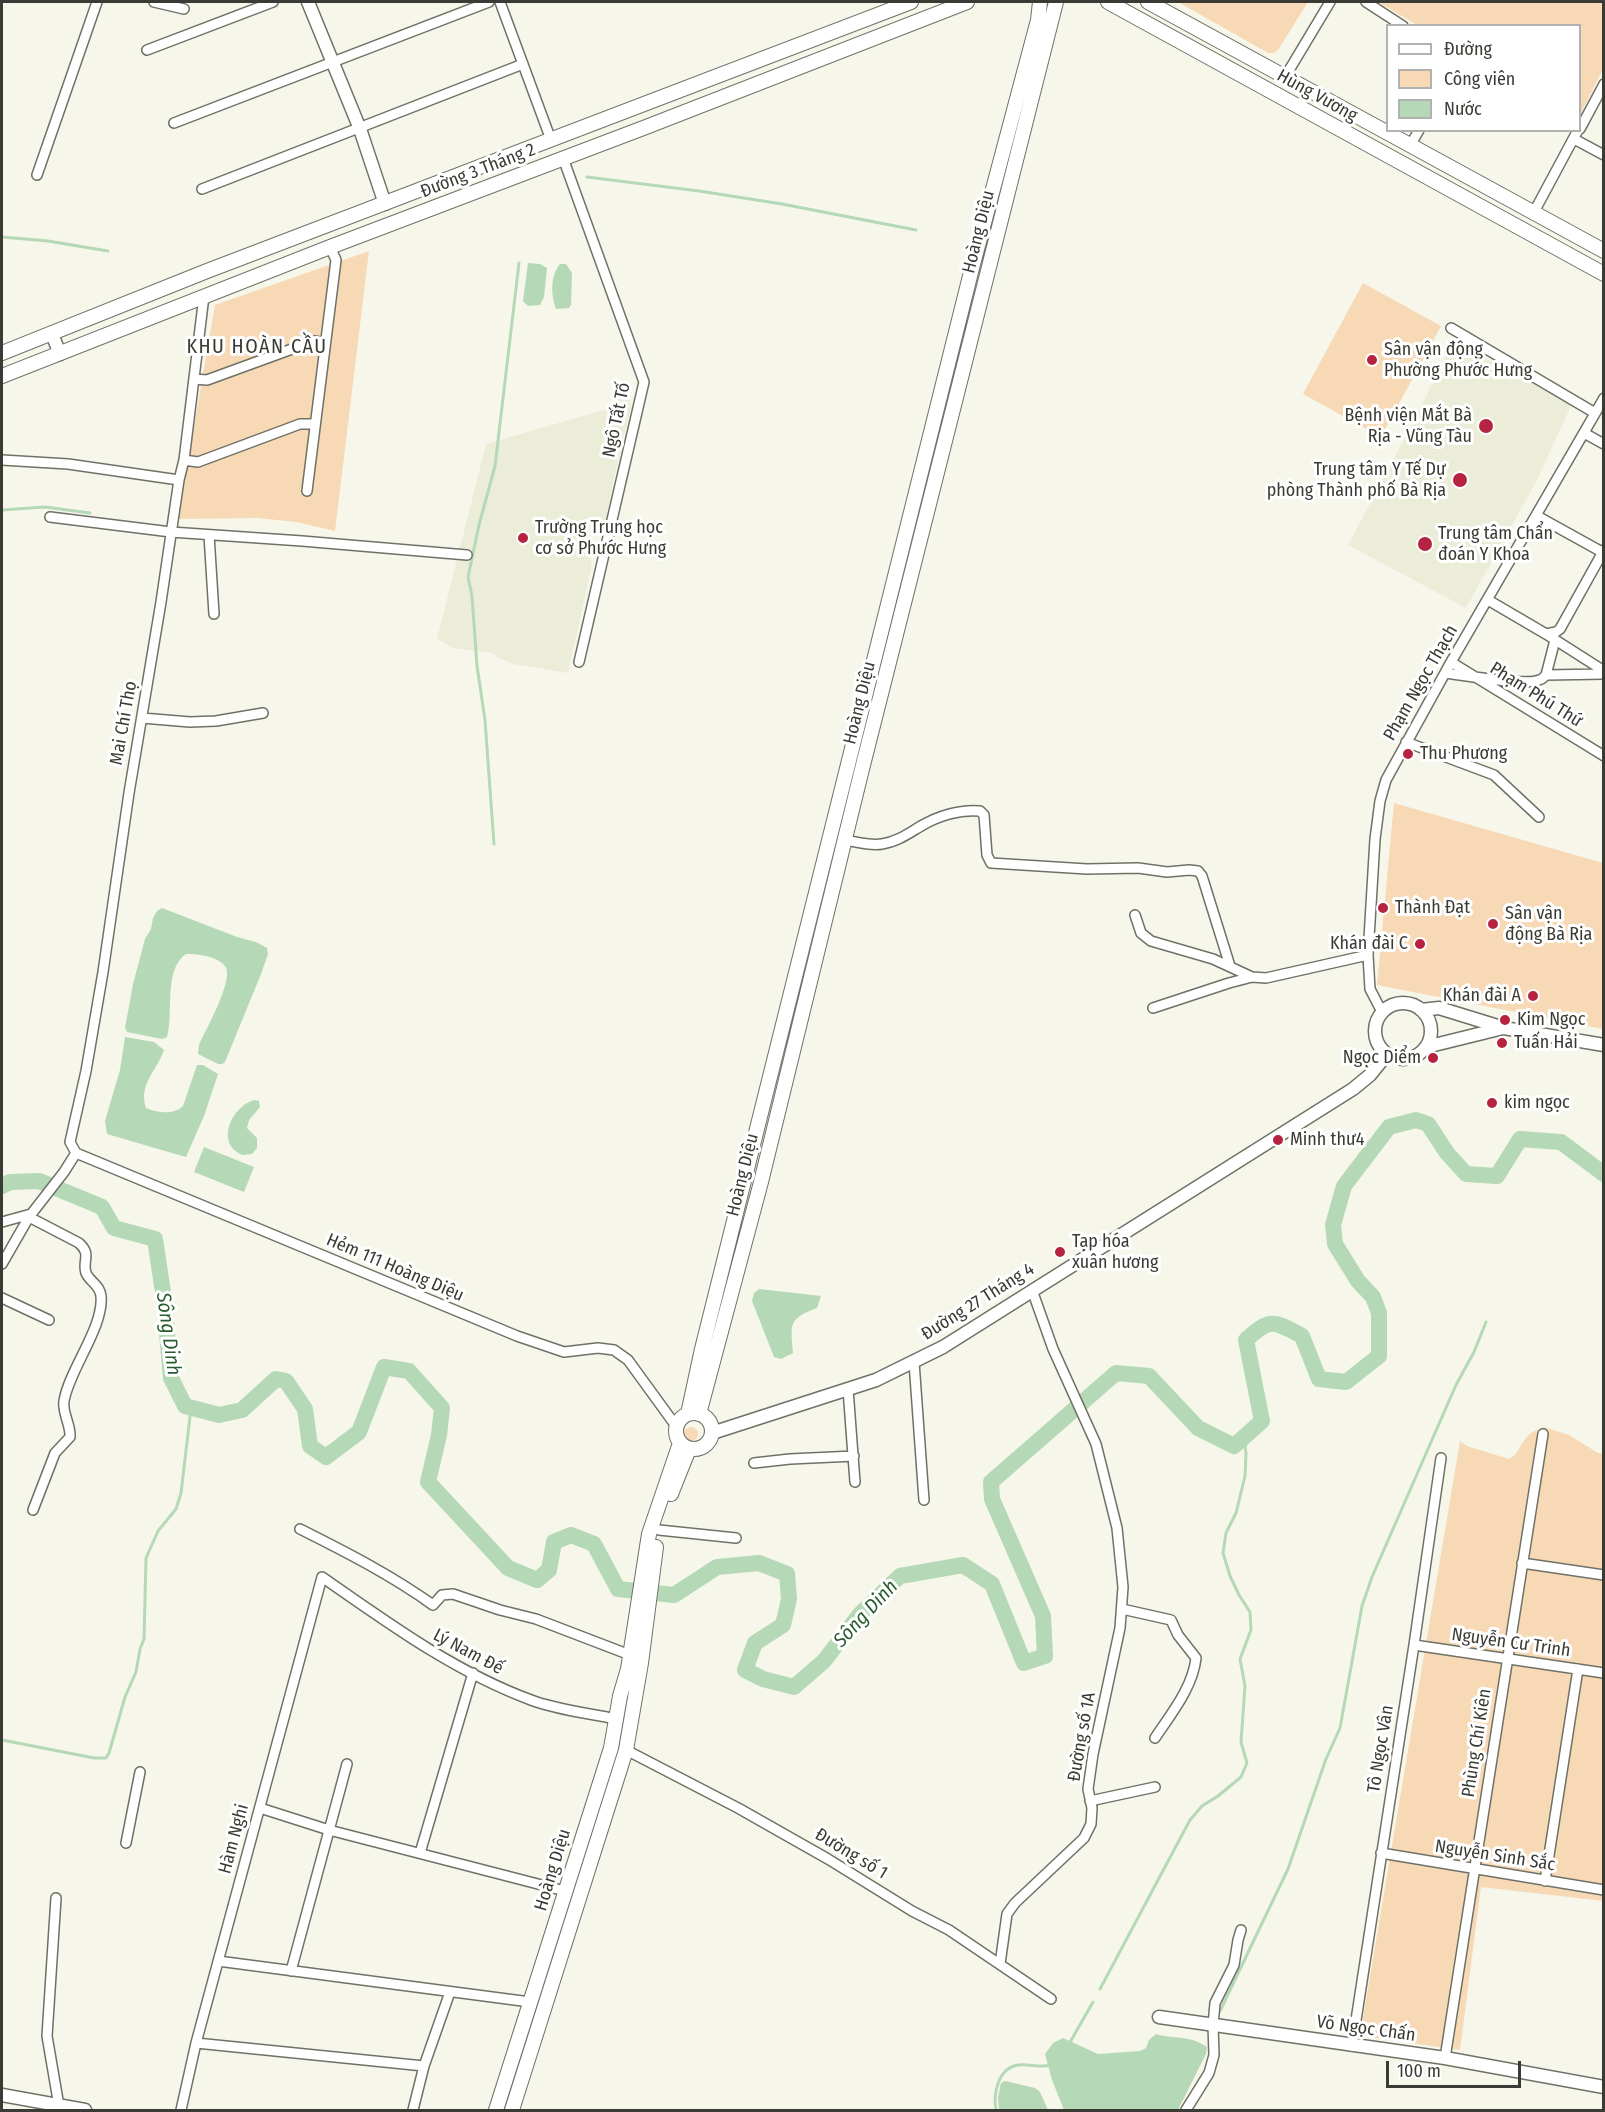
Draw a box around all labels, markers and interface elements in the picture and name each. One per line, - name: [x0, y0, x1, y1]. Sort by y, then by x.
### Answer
- legend: [1386, 24, 1581, 132]
- text: Đường: [1444, 38, 1492, 60]
- street label: Hùng Vương: [1273, 65, 1361, 127]
- text: Công viên: [1444, 68, 1515, 90]
- text: Nước: [1444, 98, 1482, 120]
- street label: Đường 3 Tháng 2: [418, 139, 538, 203]
- street label: Hoàng Diệu: [958, 188, 1000, 276]
- district label: KHU HOÀN CẦU: [186, 335, 328, 359]
- place label: Sân vận động Phường Phước Hưng: [1384, 339, 1532, 382]
- marker: Sân vận động Phường Phước Hưng: [1365, 353, 1379, 367]
- street label: Ngô Tất Tố: [599, 381, 635, 459]
- place label: Bệnh viện Mắt Bà Rịa - Vũng Tàu: [1345, 405, 1472, 448]
- marker: Bệnh viện Mắt Bà Rịa - Vũng Tàu: [1477, 417, 1495, 435]
- place label: Trung tâm Y Tế Dự phòng Thành phố Bà Rịa: [1267, 459, 1446, 502]
- marker: Trung tâm Y Tế Dự phòng Thành phố Bà Rịa: [1451, 471, 1469, 489]
- place label: Trường Trung học cơ sở Phước Hưng: [535, 517, 666, 560]
- place label: Trung tâm Chẩn đoán Y Khoa: [1438, 523, 1553, 566]
- marker: Trường Trung học cơ sở Phước Hưng: [516, 531, 530, 545]
- marker: Trung tâm Chẩn đoán Y Khoa: [1416, 535, 1434, 553]
- street label: Phạm Ngọc Thạch: [1379, 621, 1463, 745]
- street label: Phạm Phú Thứ: [1486, 658, 1586, 732]
- street label: Hoàng Diệu: [839, 659, 881, 747]
- street label: Mai Chí Thọ: [106, 679, 142, 767]
- place label: Thu Phương: [1420, 743, 1507, 765]
- marker: Thu Phương: [1401, 747, 1415, 761]
- place label: Thành Đạt: [1395, 897, 1470, 919]
- marker: Thành Đạt: [1376, 901, 1390, 915]
- place label: Sân vận động Bà Rịa: [1505, 903, 1592, 946]
- marker: Sân vận động Bà Rịa: [1486, 917, 1500, 931]
- place label: Khán đài C: [1330, 933, 1408, 955]
- marker: Khán đài C: [1413, 937, 1427, 951]
- place label: Khán đài A: [1443, 985, 1521, 1007]
- marker: Khán đài A: [1526, 989, 1540, 1003]
- place label: Kim Ngọc: [1517, 1009, 1585, 1031]
- marker: Kim Ngọc: [1498, 1013, 1512, 1027]
- place label: Tuấn Hải: [1514, 1032, 1578, 1054]
- marker: Tuấn Hải: [1495, 1036, 1509, 1050]
- place label: Ngọc Diểm: [1343, 1047, 1421, 1069]
- marker: Ngọc Diểm: [1426, 1051, 1440, 1065]
- place label: kim ngọc: [1504, 1092, 1570, 1114]
- marker: kim ngọc: [1485, 1096, 1499, 1110]
- place label: Minh thư4: [1290, 1129, 1364, 1151]
- street label: Hoàng Diệu: [722, 1131, 764, 1219]
- marker: Minh thư4: [1271, 1133, 1285, 1147]
- street label: Hẻm 111 Hoàng Diệu: [323, 1229, 467, 1307]
- place label: Tạp hóa xuân hương: [1072, 1231, 1158, 1274]
- marker: Tạp hóa xuân hương: [1053, 1245, 1067, 1259]
- street label: Đường 27 Tháng 4: [918, 1259, 1038, 1345]
- water label: Sông Dinh: [150, 1291, 186, 1377]
- water label: Sông Dinh: [829, 1575, 903, 1653]
- street label: Nguyễn Cư Trinh: [1450, 1624, 1572, 1662]
- street label: Lý Nam Đế: [429, 1625, 507, 1679]
- street label: Phùng Chí Kiên: [1458, 1687, 1496, 1799]
- street label: Đường số 1A: [1064, 1691, 1100, 1783]
- street label: Tô Ngọc Vân: [1363, 1704, 1399, 1794]
- street label: Hàm Nghi: [214, 1802, 254, 1876]
- street label: Đường số 1: [811, 1824, 891, 1884]
- street label: Hoàng Diệu: [530, 1826, 576, 1914]
- street label: Nguyễn Sinh Sắc: [1433, 1836, 1557, 1876]
- street label: Võ Ngọc Chấn: [1315, 2011, 1417, 2047]
- scale bar: [1389, 2049, 1524, 2087]
- text: 100 m: [1397, 2060, 1441, 2082]

